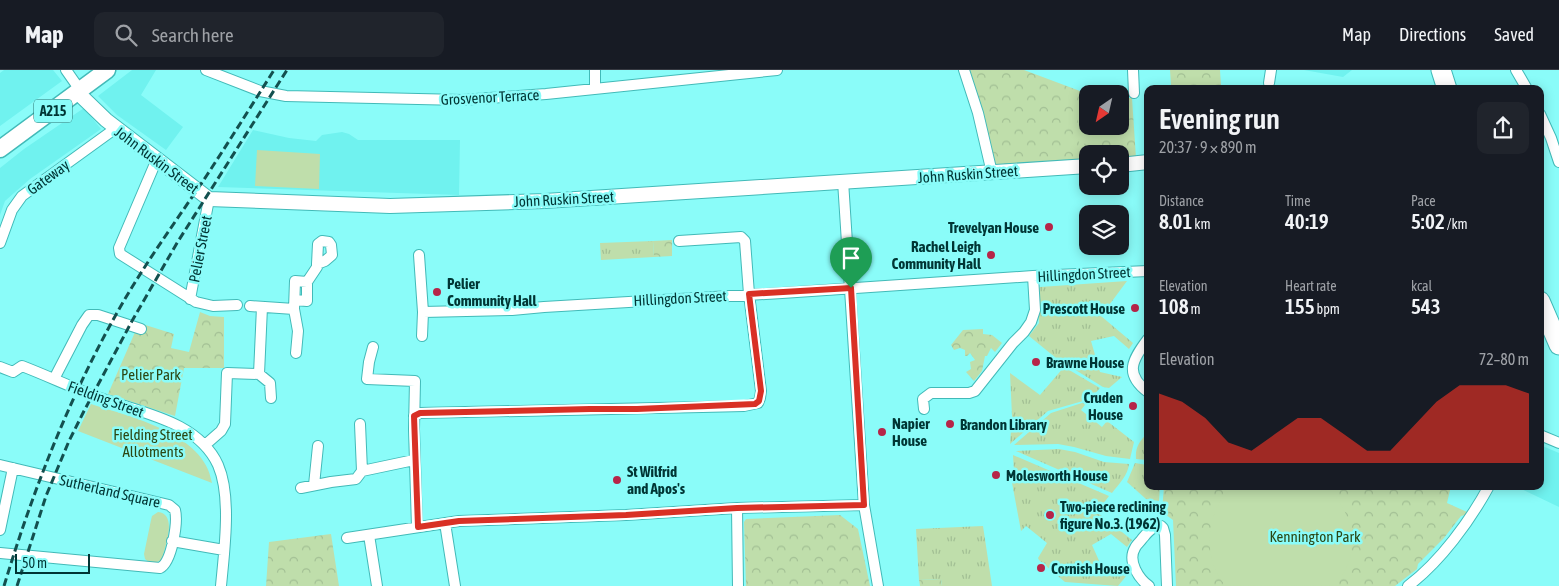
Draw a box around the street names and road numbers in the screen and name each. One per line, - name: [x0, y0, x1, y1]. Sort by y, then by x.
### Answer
- street label: Grosvenor Terrace: [440, 86, 540, 108]
- road number: A215: [34, 99, 72, 122]
- street label: John Ruskin Street: [112, 123, 202, 197]
- street label: Gateway: [24, 156, 72, 198]
- street label: John Ruskin Street: [917, 162, 1019, 186]
- street label: John Ruskin Street: [513, 188, 615, 210]
- street label: Pelier Street: [185, 214, 215, 284]
- street label: Hillingdon Street: [1037, 263, 1131, 285]
- street label: Hillingdon Street: [633, 287, 727, 309]
- street label: Fielding Street: [66, 377, 146, 421]
- street label: Sutherland Square: [58, 471, 162, 511]

